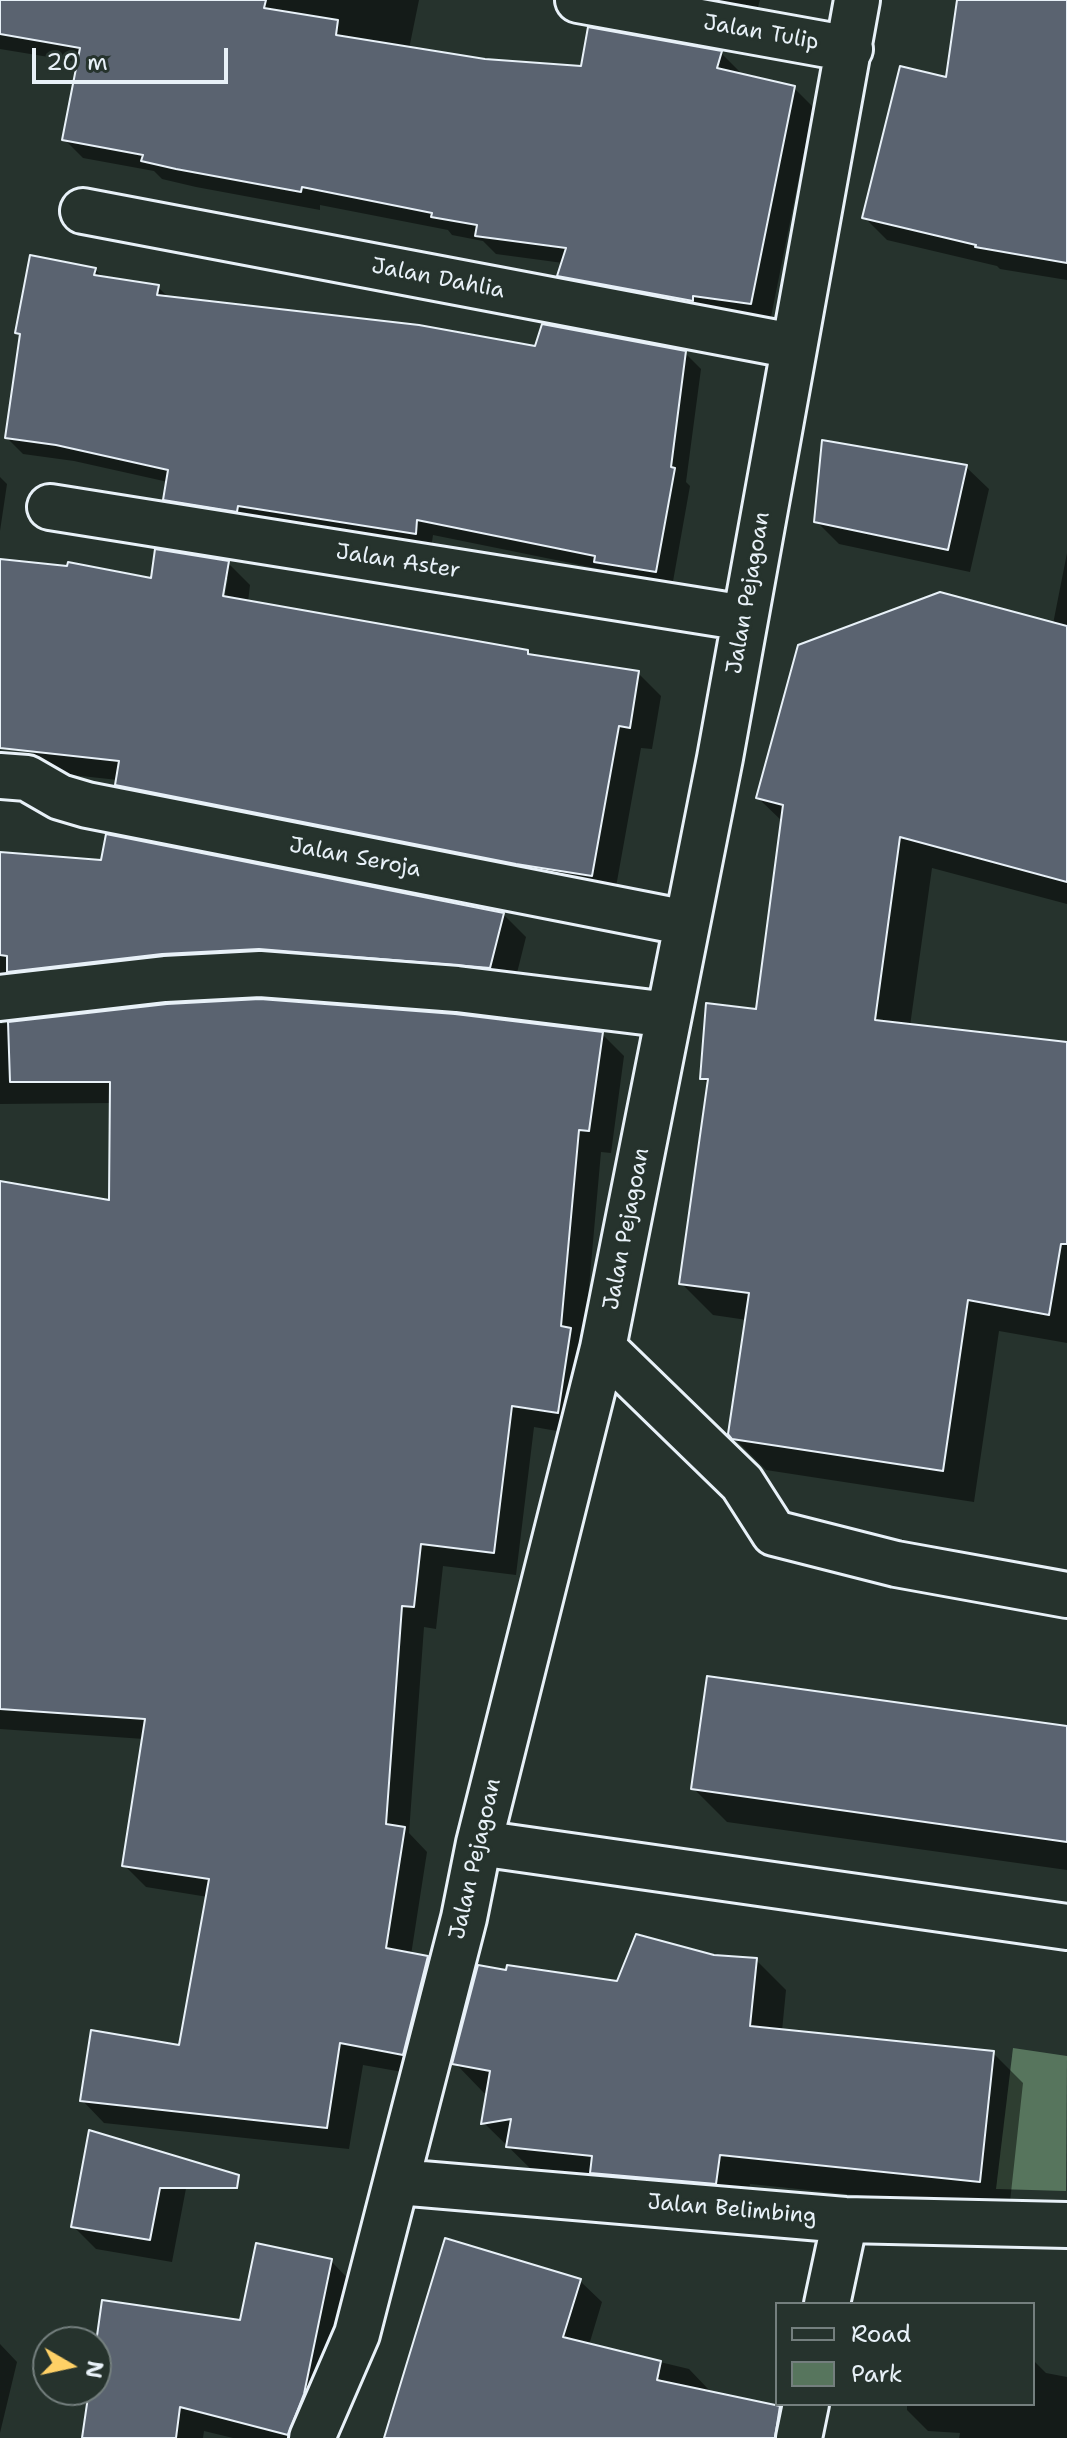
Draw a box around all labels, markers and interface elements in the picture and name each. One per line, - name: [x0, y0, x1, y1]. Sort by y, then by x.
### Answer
- street label: Jalan Tulip: [701, 10, 821, 56]
- scale bar: [36, 32, 232, 82]
- text: 20 m: [46, 46, 108, 78]
- street label: Jalan Dahlia: [369, 253, 507, 305]
- street label: Jalan Pejagoan: [722, 510, 776, 676]
- street label: Jalan Aster: [334, 539, 462, 585]
- street label: Jalan Seroja: [287, 832, 423, 884]
- street label: Jalan Pejagoan: [598, 1146, 656, 1312]
- street label: Jalan Pejagoan: [445, 1776, 507, 1942]
- street label: Jalan Belimbing: [646, 2189, 818, 2231]
- legend: [775, 2302, 1035, 2406]
- text: Road: [851, 2318, 911, 2350]
- north arrow: [32, 2326, 112, 2406]
- text: Park: [851, 2358, 903, 2390]
- text: N: [79, 2359, 110, 2380]

